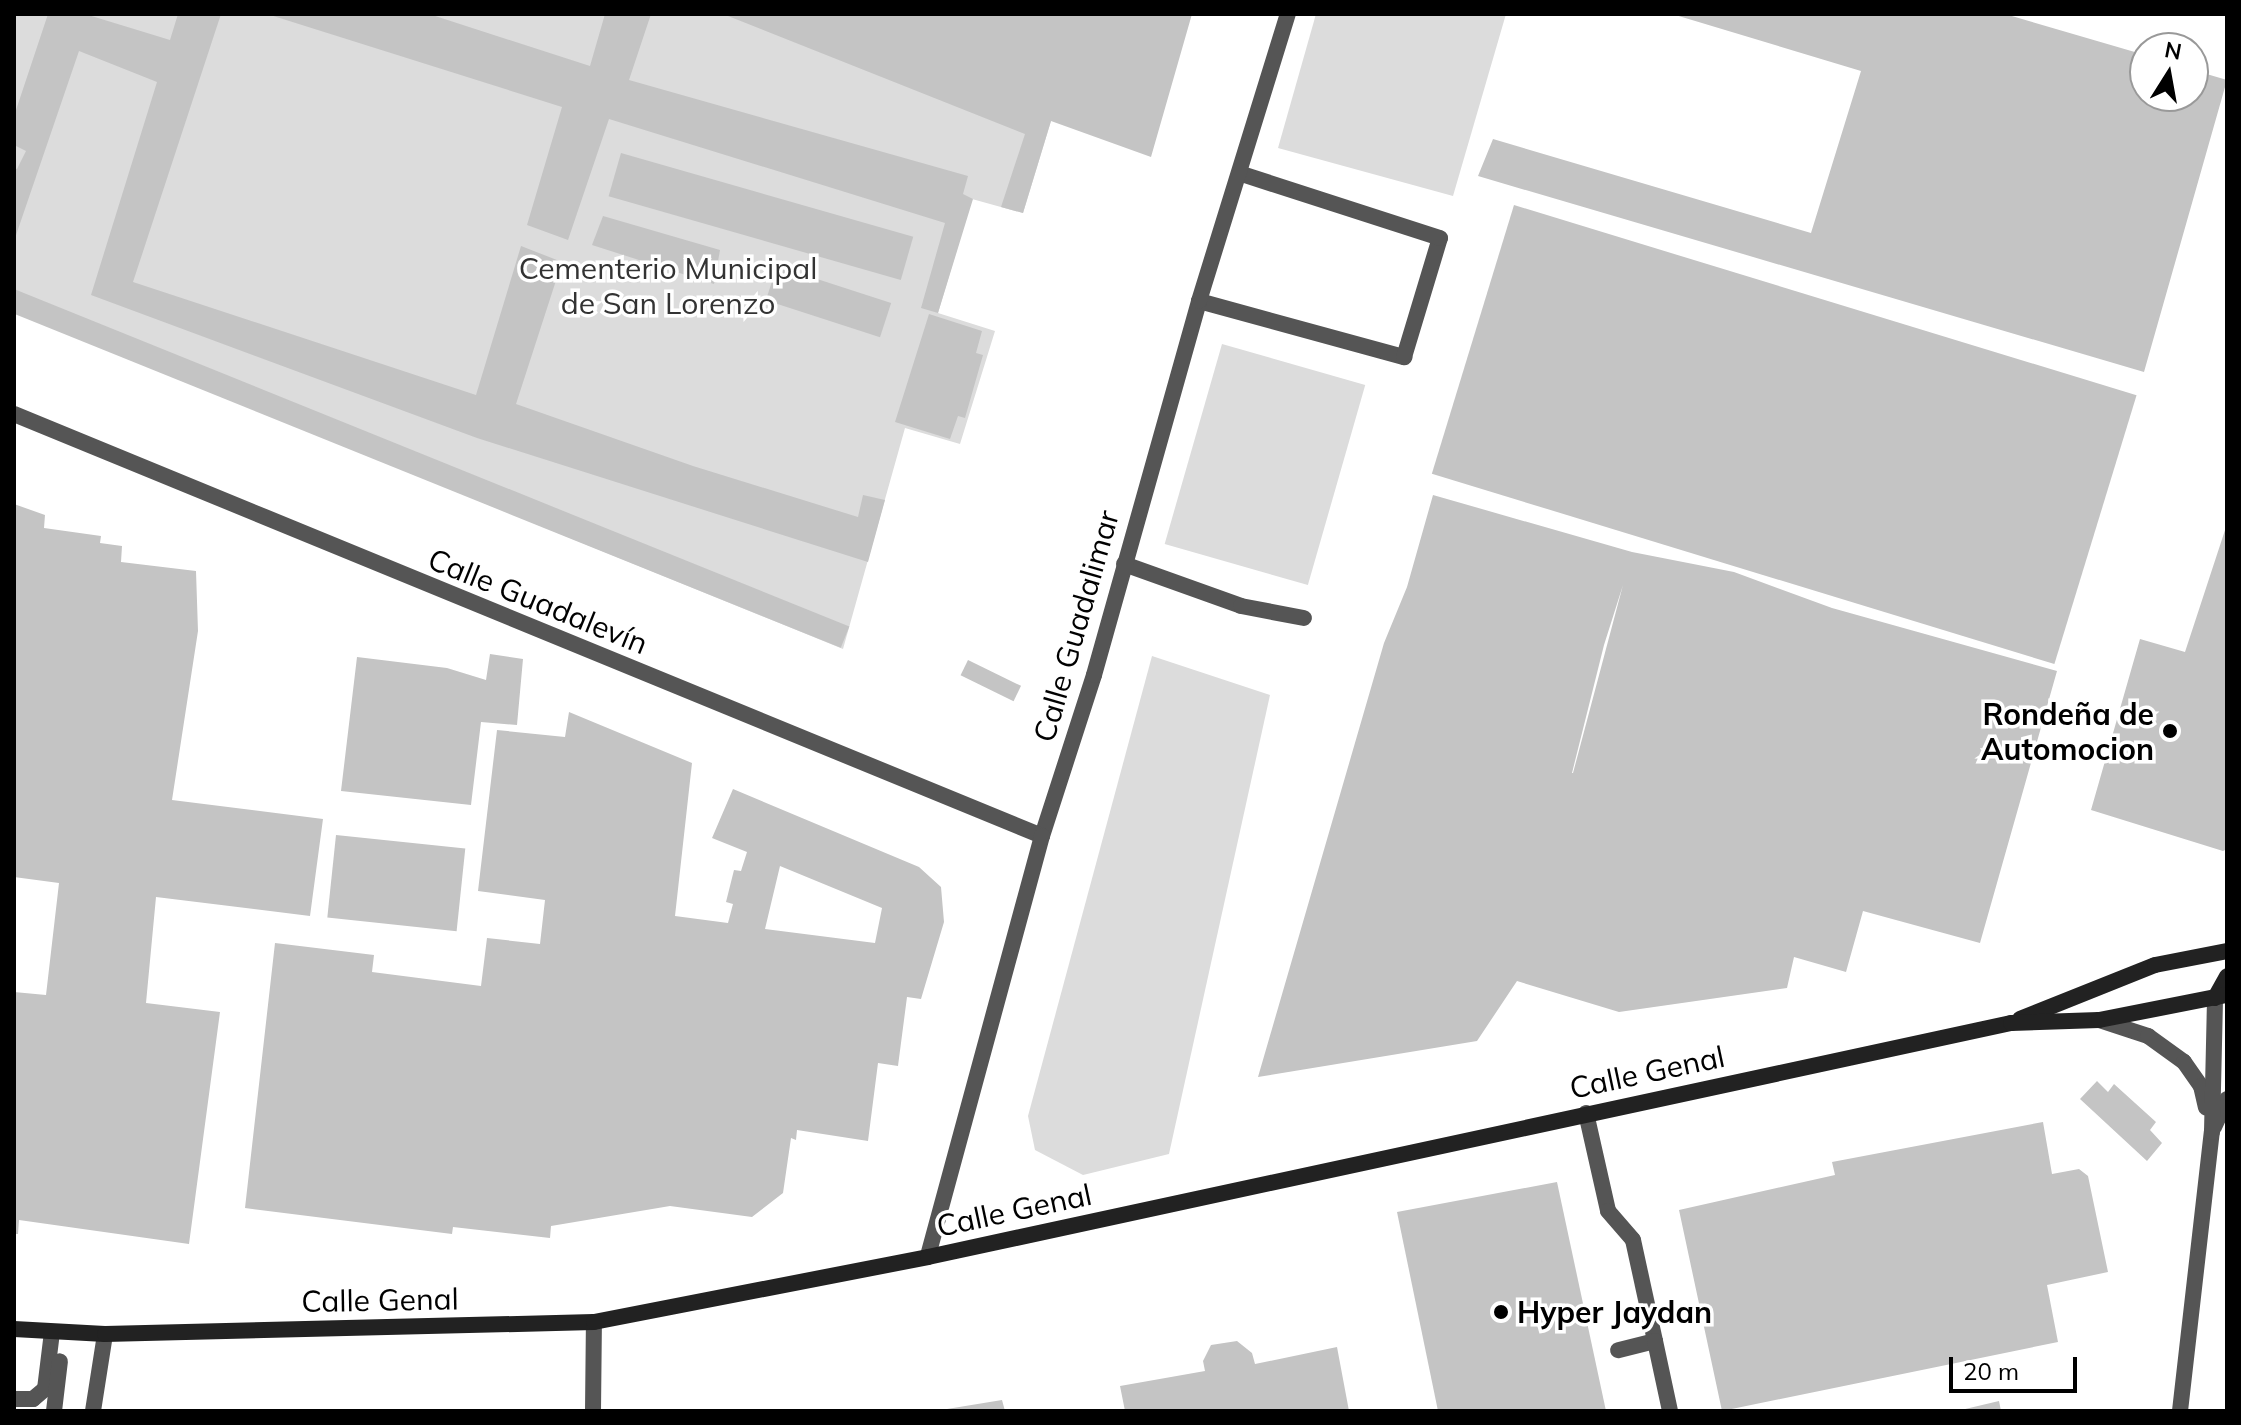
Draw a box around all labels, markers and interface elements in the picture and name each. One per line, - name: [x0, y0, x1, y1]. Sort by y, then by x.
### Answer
- north arrow: [2129, 32, 2209, 112]
- text: N: [2162, 35, 2184, 66]
- park label: Cementerio Municipal de San Lorenzo: [519, 250, 817, 320]
- street label: Calle Guadalimar: [1026, 506, 1126, 746]
- street label: Calle Guadalevín: [423, 541, 653, 661]
- place label: Rondeña de Automocion: [1981, 696, 2154, 766]
- marker: Rondeña de Automocion: [2161, 722, 2179, 740]
- street label: Calle Genal: [1566, 1038, 1728, 1106]
- street label: Calle Genal: [933, 1176, 1095, 1244]
- street label: Calle Genal: [301, 1281, 459, 1319]
- place label: Hyper Jaydan: [1517, 1294, 1712, 1330]
- marker: Hyper Jaydan: [1492, 1303, 1510, 1321]
- scale bar: [1953, 1341, 2081, 1391]
- text: 20 m: [1963, 1356, 2019, 1386]

